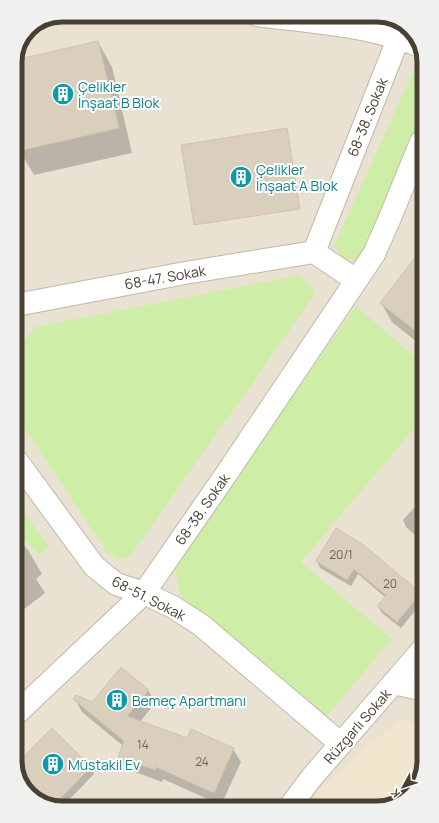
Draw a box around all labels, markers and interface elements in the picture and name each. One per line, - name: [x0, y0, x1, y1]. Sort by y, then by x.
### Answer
- street label: 68-38. Sokak: [343, 74, 392, 159]
- place label: Çelikler İnşaat B Blok: [78, 77, 160, 112]
- building icon: Çelikler İnşaat B Blok: [50, 81, 76, 107]
- place label: Çelikler İnşaat A Blok: [256, 160, 339, 195]
- building icon: Çelikler İnşaat A Blok: [228, 164, 254, 190]
- street label: 68-47. Sokak: [123, 260, 208, 293]
- street label: 68-38. Sokak: [170, 468, 234, 549]
- house number: 20/1: [329, 546, 353, 563]
- street label: 68-51. Sokak: [109, 571, 190, 625]
- house number: 20: [383, 575, 397, 592]
- street label: Rüzgarlı Sokak: [319, 684, 396, 768]
- building icon: Bemeç Apartmanı: [104, 687, 130, 713]
- place label: Bemeç Apartmanı: [132, 691, 246, 710]
- house number: 14: [137, 736, 149, 753]
- building icon: Müstakil Ev: [40, 751, 66, 777]
- house number: 24: [195, 753, 209, 770]
- place label: Müstakil Ev: [68, 755, 140, 774]
- north arrow: [383, 767, 423, 807]
- text: K: [386, 786, 403, 801]

